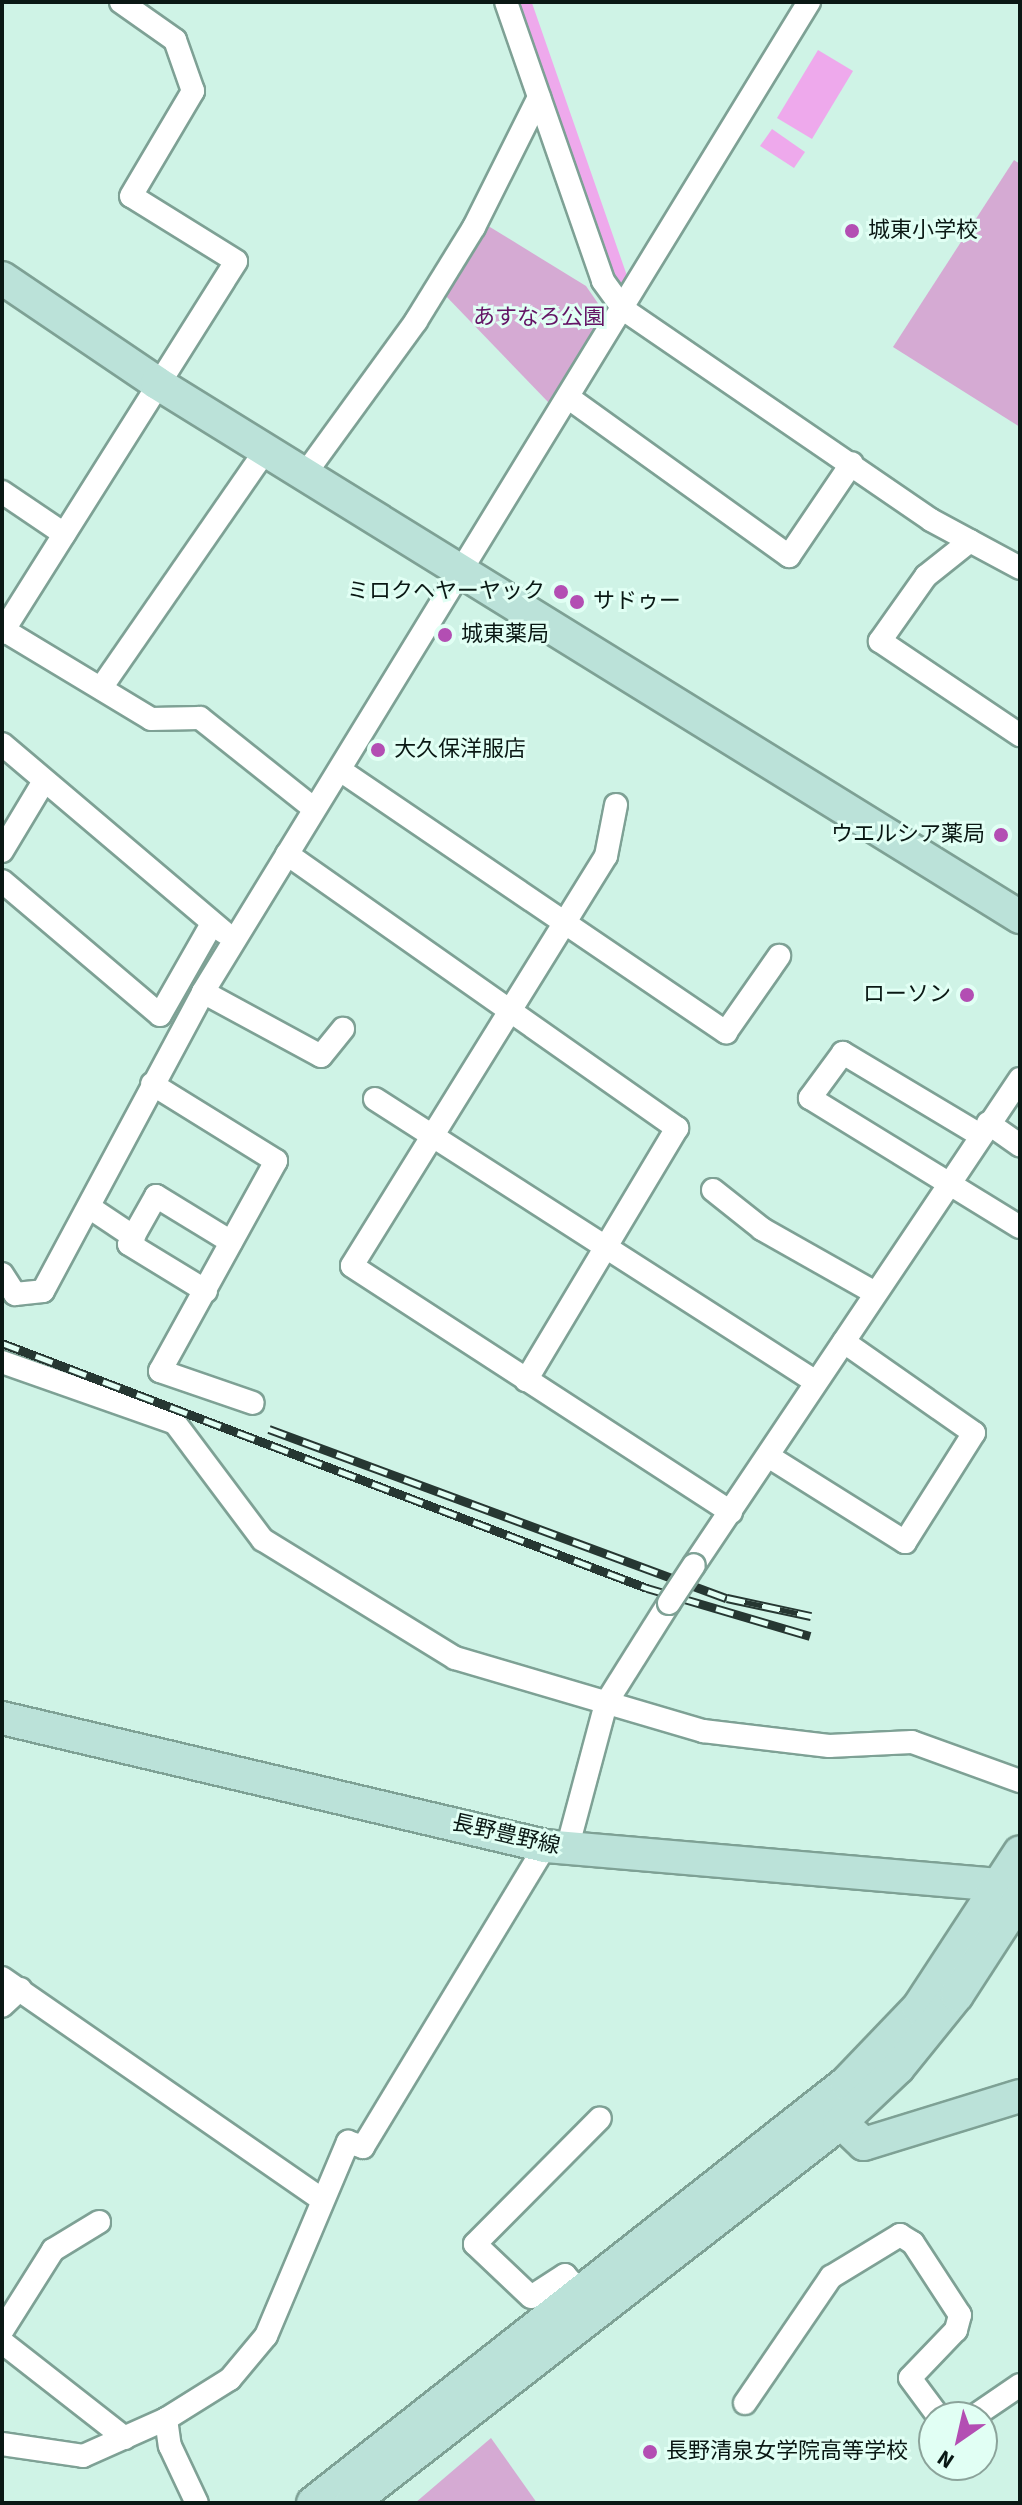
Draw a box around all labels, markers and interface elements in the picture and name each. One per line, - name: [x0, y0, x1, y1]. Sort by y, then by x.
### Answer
- place label: 城東小学校: [868, 218, 978, 244]
- marker: 城東小学校: [843, 222, 861, 240]
- park label: あすなろ公園: [473, 305, 605, 331]
- place label: ミロクヘヤーヤック: [347, 579, 545, 605]
- marker: ミロクヘヤーヤック: [552, 583, 570, 601]
- place label: サドゥー: [593, 589, 681, 615]
- marker: サドゥー: [568, 593, 586, 611]
- place label: 城東薬局: [461, 622, 549, 648]
- marker: 城東薬局: [436, 626, 454, 644]
- place label: 大久保洋服店: [394, 737, 526, 763]
- marker: 大久保洋服店: [369, 741, 387, 759]
- place label: ウエルシア薬局: [831, 822, 985, 848]
- marker: ウエルシア薬局: [992, 826, 1010, 844]
- place label: ローソン: [863, 982, 951, 1008]
- marker: ローソン: [958, 986, 976, 1004]
- street label: 長野豊野線: [449, 1810, 563, 1860]
- north arrow: [918, 2401, 998, 2481]
- place label: 長野清泉女学院高等学校: [666, 2439, 908, 2465]
- text: N: [931, 2442, 961, 2477]
- marker: 長野清泉女学院高等学校: [641, 2443, 659, 2461]

